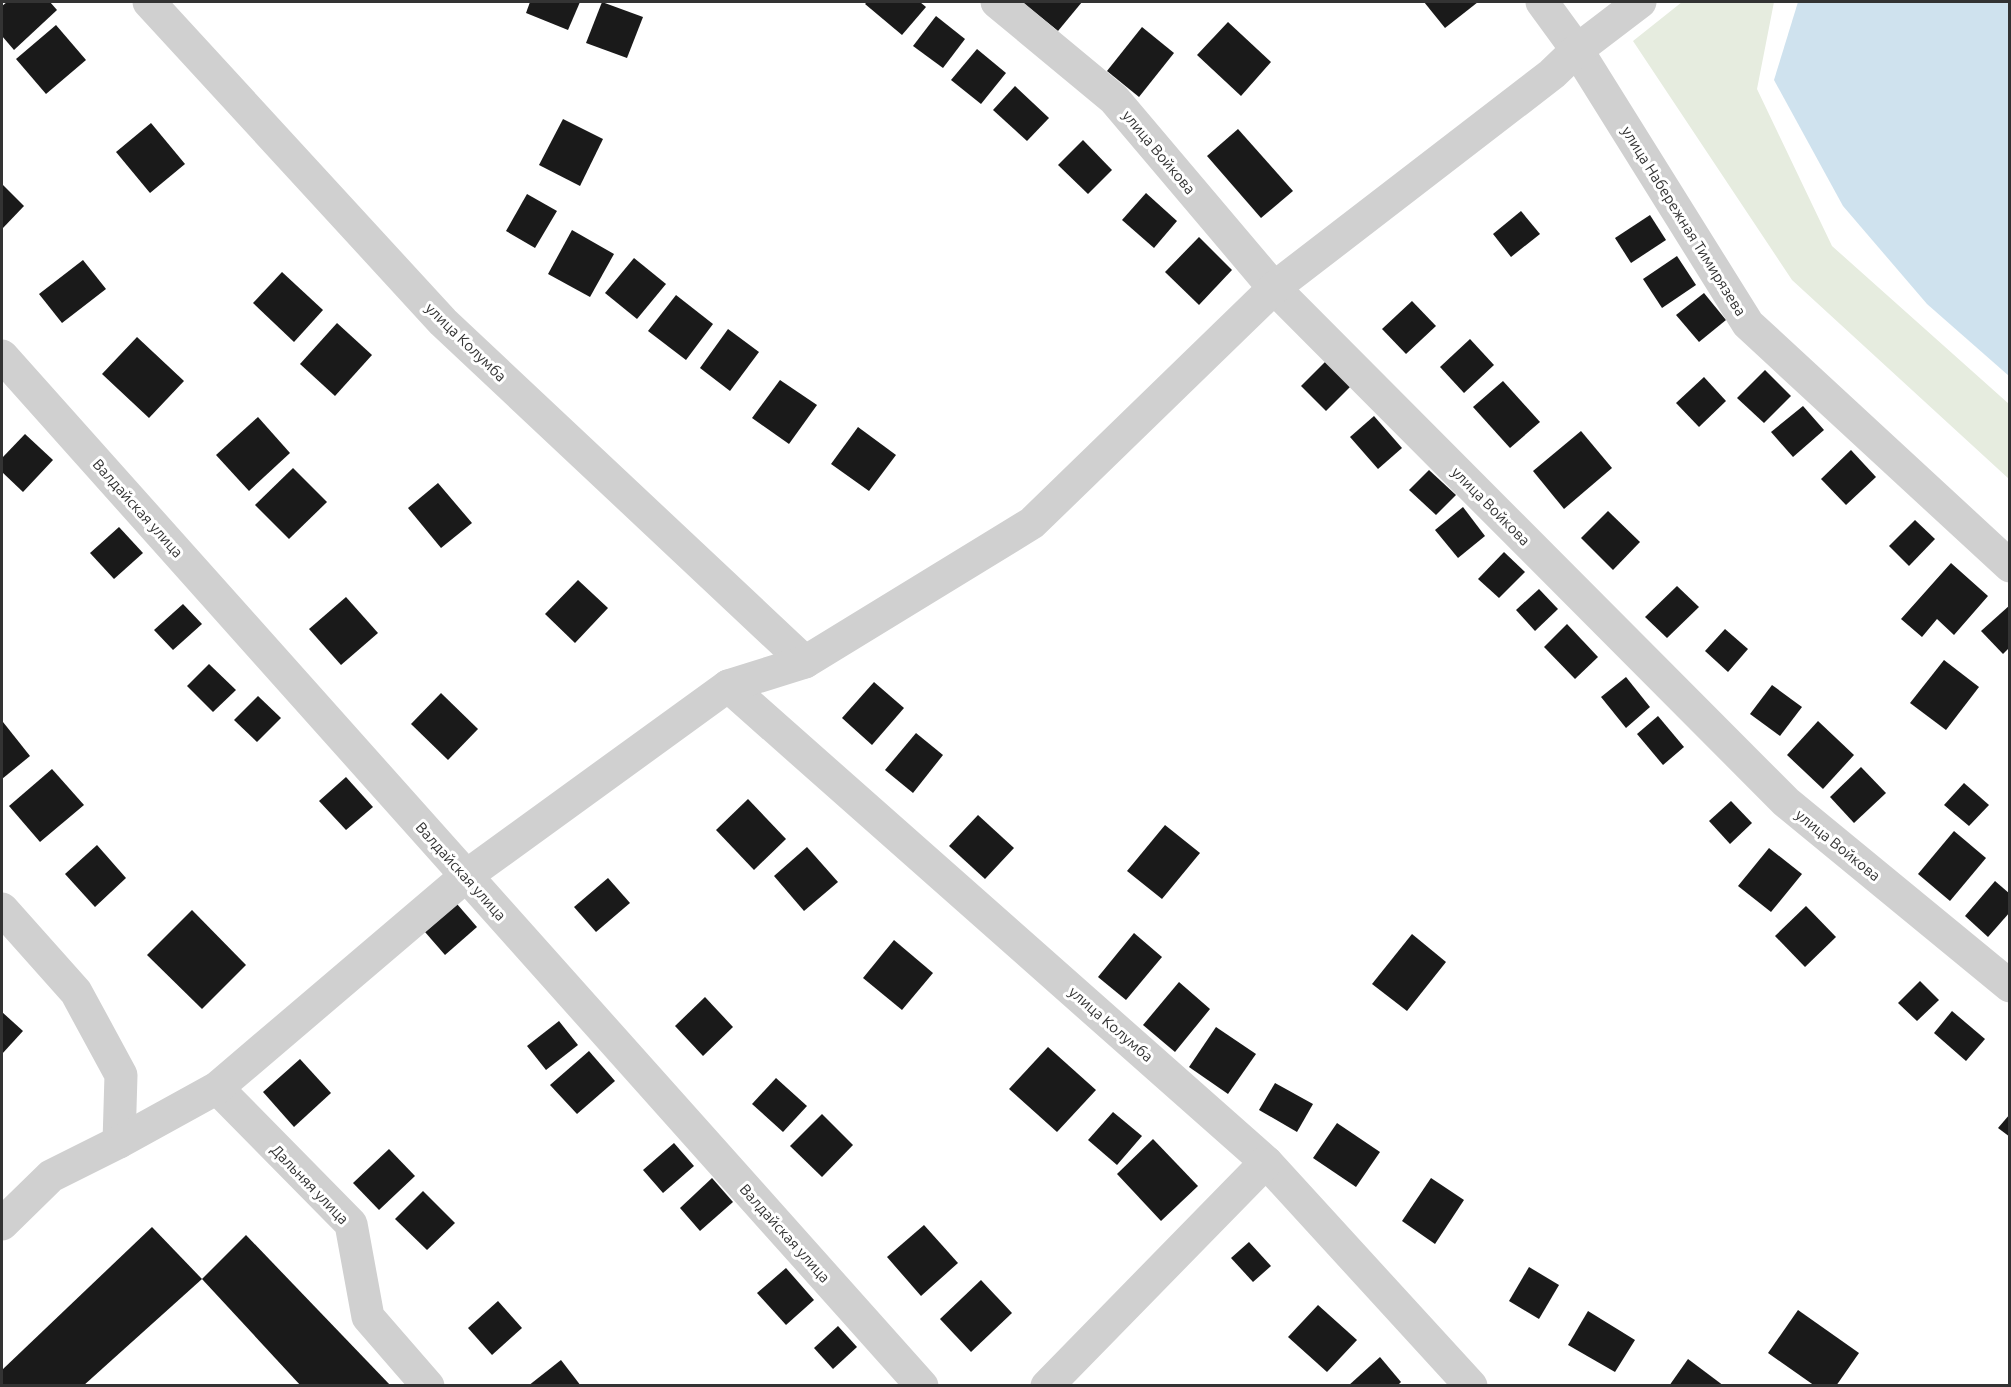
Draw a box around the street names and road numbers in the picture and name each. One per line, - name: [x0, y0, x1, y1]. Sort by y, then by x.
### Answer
- street label: улица Войкова: [1119, 107, 1199, 197]
- street label: улица Набережная Тимирязева: [1618, 123, 1750, 319]
- street label: улица Колумба: [422, 299, 510, 385]
- street label: Валдайская улица: [89, 455, 187, 561]
- street label: улица Войкова: [1448, 463, 1534, 549]
- street label: улица Войкова: [1792, 806, 1884, 884]
- street label: Валдайская улица: [412, 818, 510, 924]
- street label: улица Колумба: [1066, 983, 1156, 1065]
- street label: Дальняя улица: [268, 1141, 352, 1227]
- street label: Валдайская улица: [736, 1180, 834, 1286]

